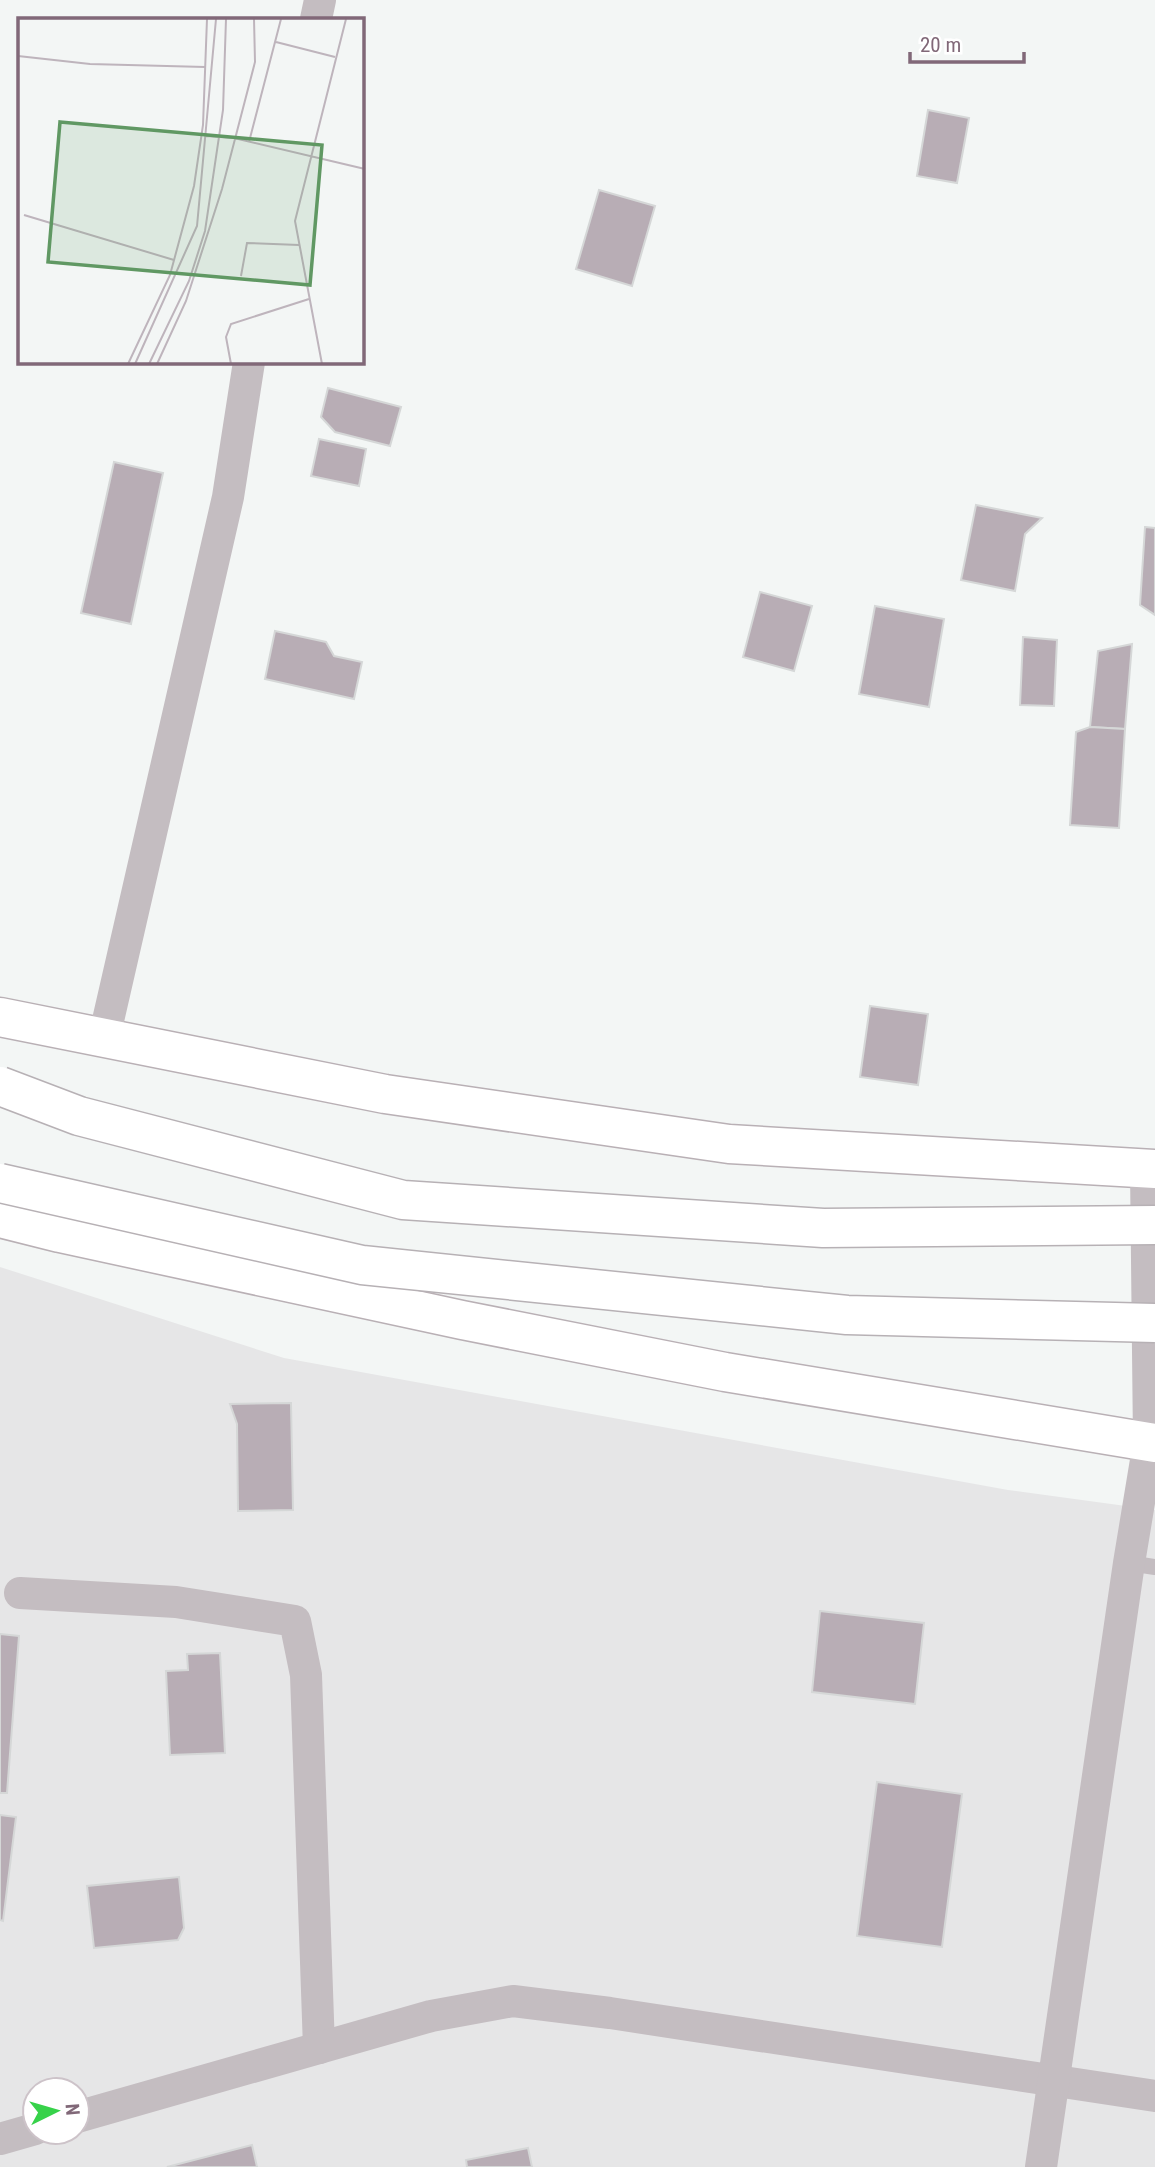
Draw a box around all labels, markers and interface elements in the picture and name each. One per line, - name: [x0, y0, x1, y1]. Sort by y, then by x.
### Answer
- inset map: [18, 18, 364, 364]
- scale bar: [910, 21, 1024, 65]
- text: 20 m: [920, 33, 961, 57]
- north arrow: [21, 2076, 91, 2146]
- text: N: [60, 2103, 84, 2116]

